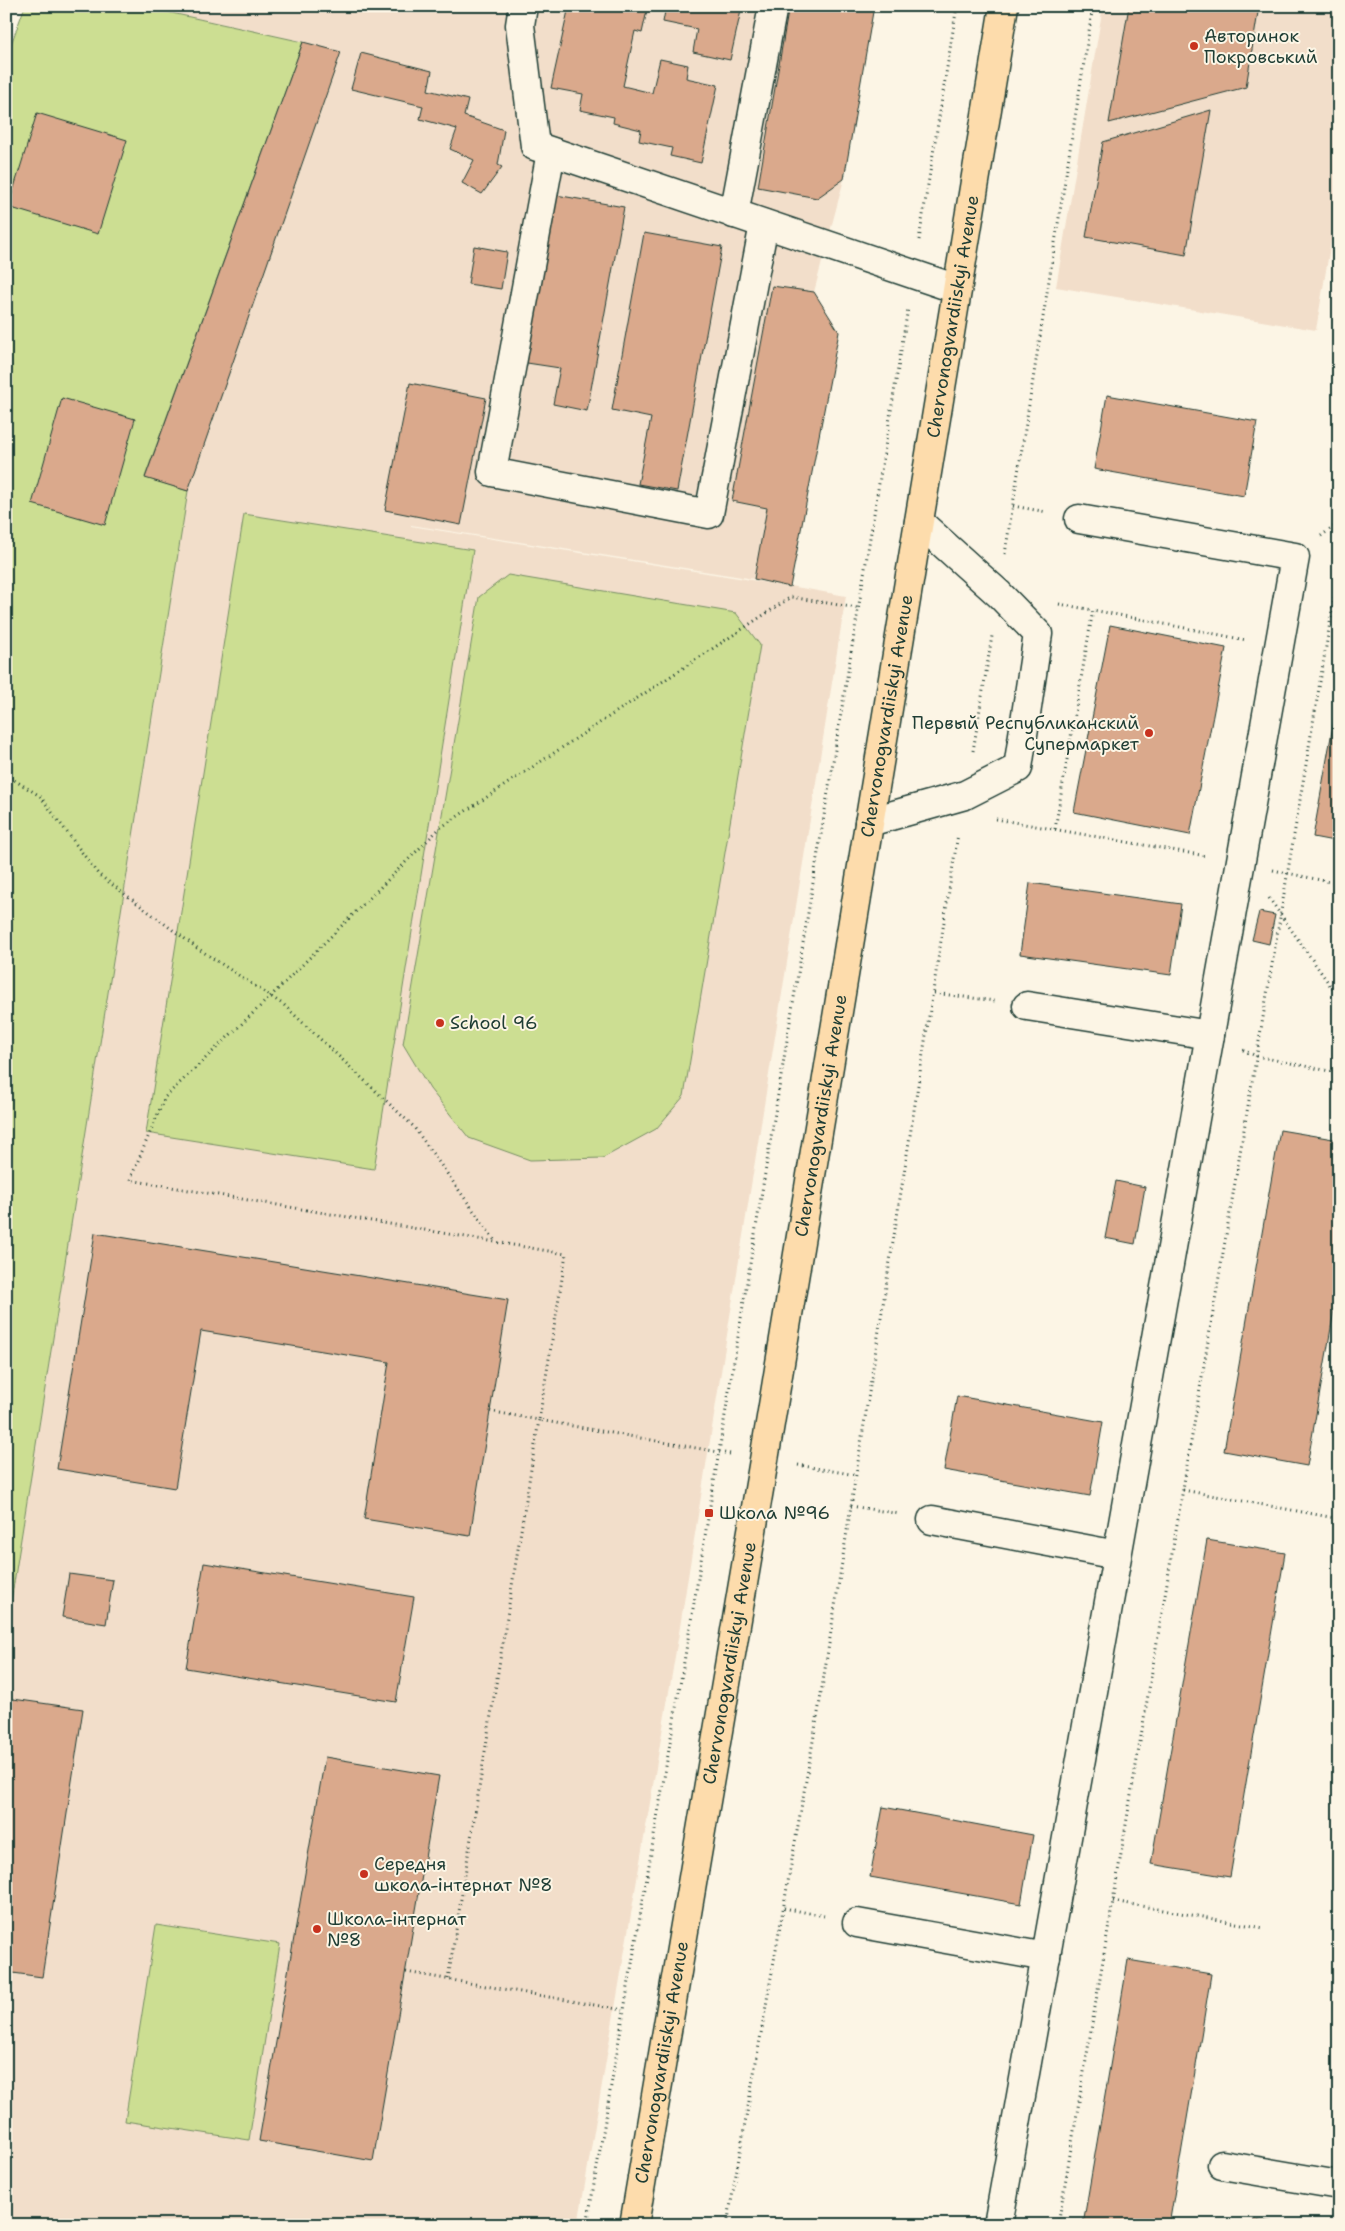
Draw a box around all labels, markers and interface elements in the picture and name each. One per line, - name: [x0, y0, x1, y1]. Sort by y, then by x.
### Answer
- place label: Авторинок Покровський: [1204, 24, 1318, 69]
- marker: Авторинок Покровський: [1188, 40, 1200, 52]
- street label: Chervonogvardiiskyi Avenue: [921, 193, 985, 440]
- street label: Chervonogvardiiskyi Avenue: [855, 593, 919, 839]
- place label: Первый Республиканский Супермаркет: [912, 711, 1140, 756]
- marker: Первый Республиканский Супермаркет: [1143, 727, 1155, 739]
- street label: Chervonogvardiiskyi Avenue: [789, 992, 853, 1239]
- place label: School 96: [450, 1011, 538, 1035]
- marker: School 96: [434, 1017, 446, 1029]
- place label: Школа №96: [719, 1501, 830, 1525]
- marker: Школа №96: [703, 1507, 715, 1519]
- street label: Chervonogvardiiskyi Avenue: [697, 1540, 762, 1786]
- place label: Середня школа-інтернат №8: [374, 1852, 553, 1897]
- marker: Середня школа-інтернат №8: [358, 1868, 370, 1880]
- place label: Школа-інтернат №8: [327, 1907, 467, 1952]
- marker: Школа-інтернат №8: [311, 1923, 323, 1935]
- street label: Chervonogvardiiskyi Avenue: [629, 1939, 694, 2185]

